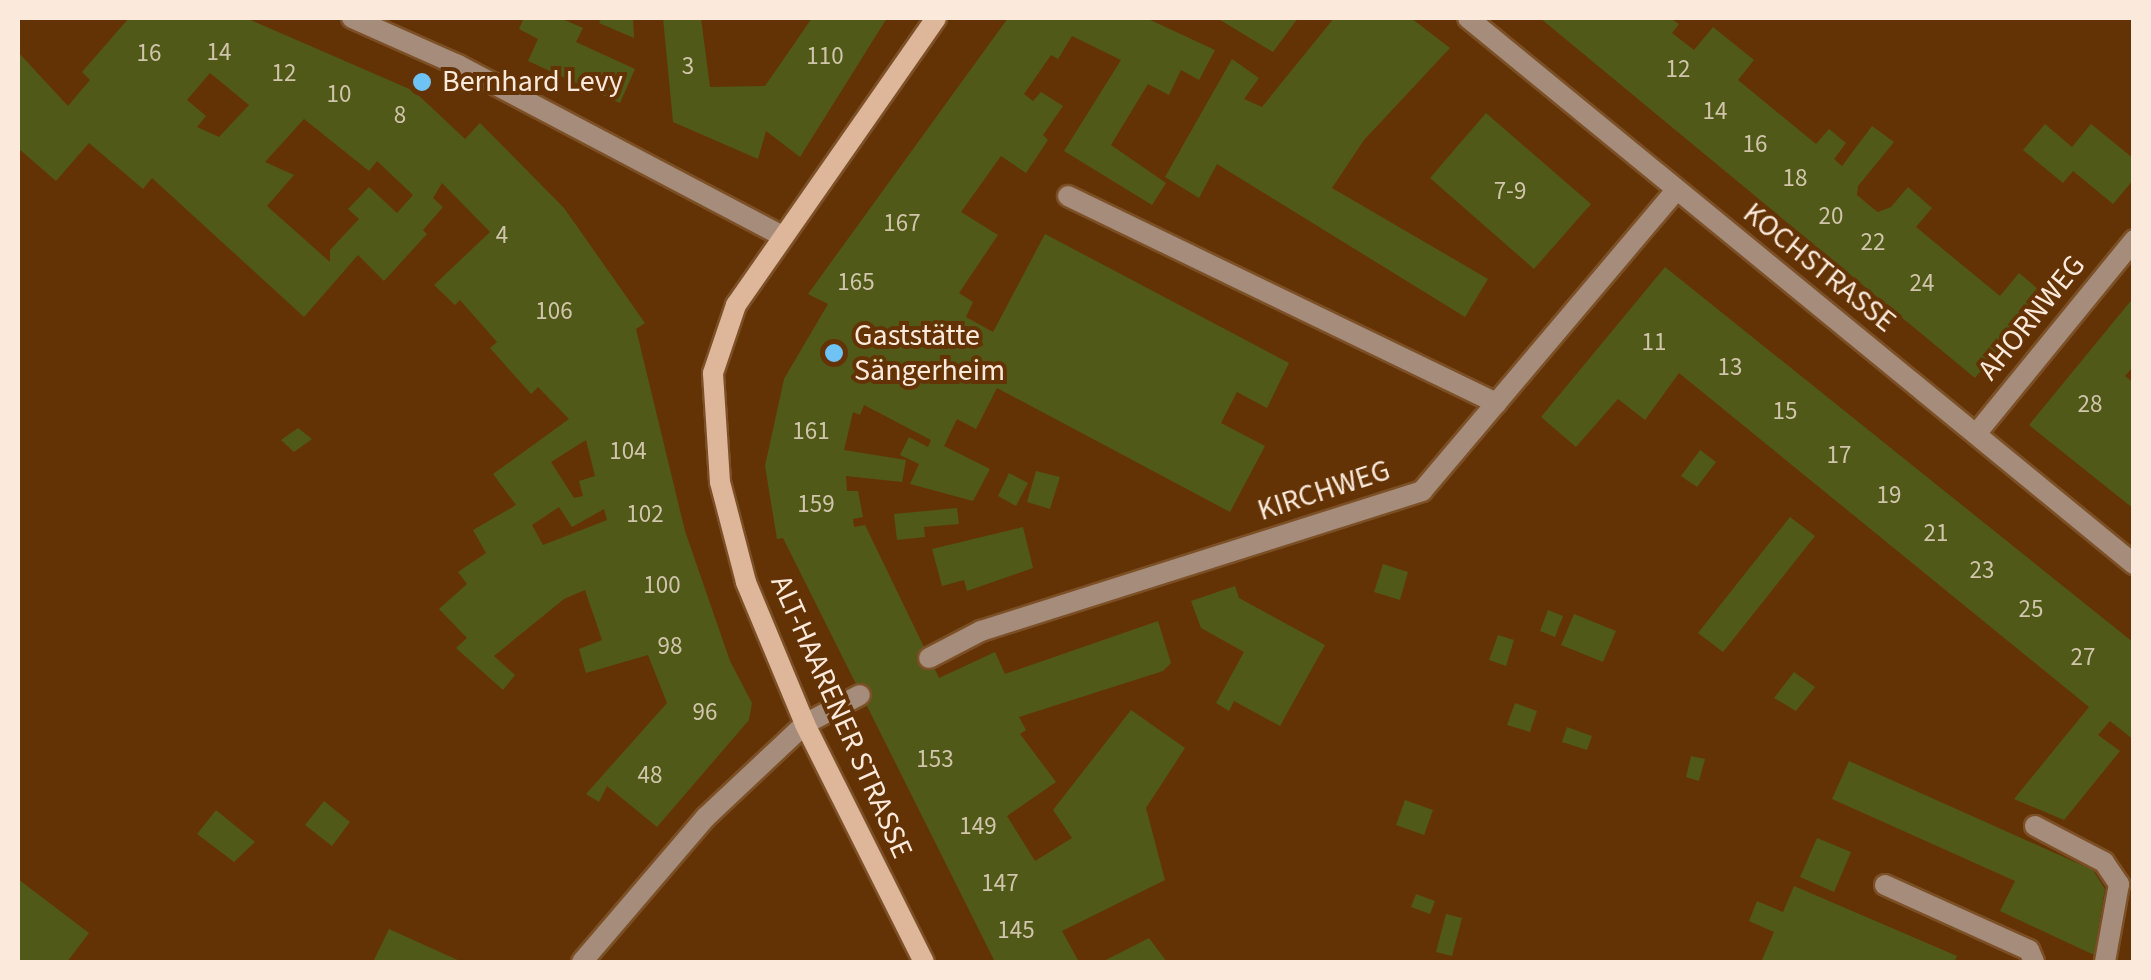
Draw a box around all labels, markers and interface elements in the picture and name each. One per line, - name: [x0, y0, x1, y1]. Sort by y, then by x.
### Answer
- house number: 14: [207, 37, 231, 67]
- house number: 16: [137, 38, 161, 68]
- house number: 110: [806, 41, 844, 71]
- house number: 3: [682, 51, 694, 81]
- house number: 12: [1666, 54, 1690, 84]
- house number: 12: [272, 58, 296, 88]
- place label: Bernhard Levy: [442, 64, 623, 100]
- marker: Bernhard Levy: [411, 71, 433, 93]
- house number: 10: [327, 79, 351, 109]
- house number: 14: [1703, 96, 1727, 126]
- house number: 8: [394, 100, 406, 130]
- house number: 16: [1743, 129, 1767, 159]
- house number: 18: [1783, 163, 1807, 193]
- house number: 7-9: [1494, 176, 1526, 206]
- street label: KOCHSTRASSE: [1736, 196, 1902, 340]
- house number: 20: [1819, 201, 1843, 231]
- house number: 167: [883, 208, 921, 238]
- house number: 4: [496, 220, 508, 250]
- house number: 22: [1861, 227, 1885, 257]
- street label: AHORNWEG: [1971, 248, 2093, 388]
- house number: 165: [837, 267, 875, 297]
- house number: 24: [1910, 268, 1934, 298]
- house number: 106: [535, 296, 573, 326]
- place label: Gaststätte Sängerheim: [854, 318, 1005, 388]
- house number: 11: [1642, 327, 1666, 357]
- marker: Gaststätte Sängerheim: [823, 342, 845, 364]
- house number: 13: [1718, 352, 1742, 382]
- house number: 28: [2078, 389, 2102, 419]
- house number: 15: [1773, 396, 1797, 426]
- house number: 161: [792, 416, 830, 446]
- house number: 104: [609, 436, 647, 466]
- house number: 17: [1827, 440, 1851, 470]
- street label: KIRCHWEG: [1253, 453, 1395, 529]
- house number: 19: [1877, 480, 1901, 510]
- house number: 159: [797, 489, 835, 519]
- house number: 102: [626, 499, 664, 529]
- house number: 21: [1924, 518, 1948, 548]
- house number: 23: [1970, 555, 1994, 585]
- house number: 100: [643, 570, 681, 600]
- street label: ALT-HAARENER STRASSE: [762, 570, 920, 864]
- house number: 25: [2019, 594, 2043, 624]
- house number: 98: [658, 631, 682, 661]
- house number: 27: [2071, 642, 2095, 672]
- house number: 96: [693, 697, 717, 727]
- house number: 153: [916, 744, 954, 774]
- house number: 48: [638, 760, 662, 790]
- house number: 149: [959, 811, 997, 841]
- house number: 147: [981, 868, 1019, 898]
- house number: 145: [997, 915, 1035, 945]

